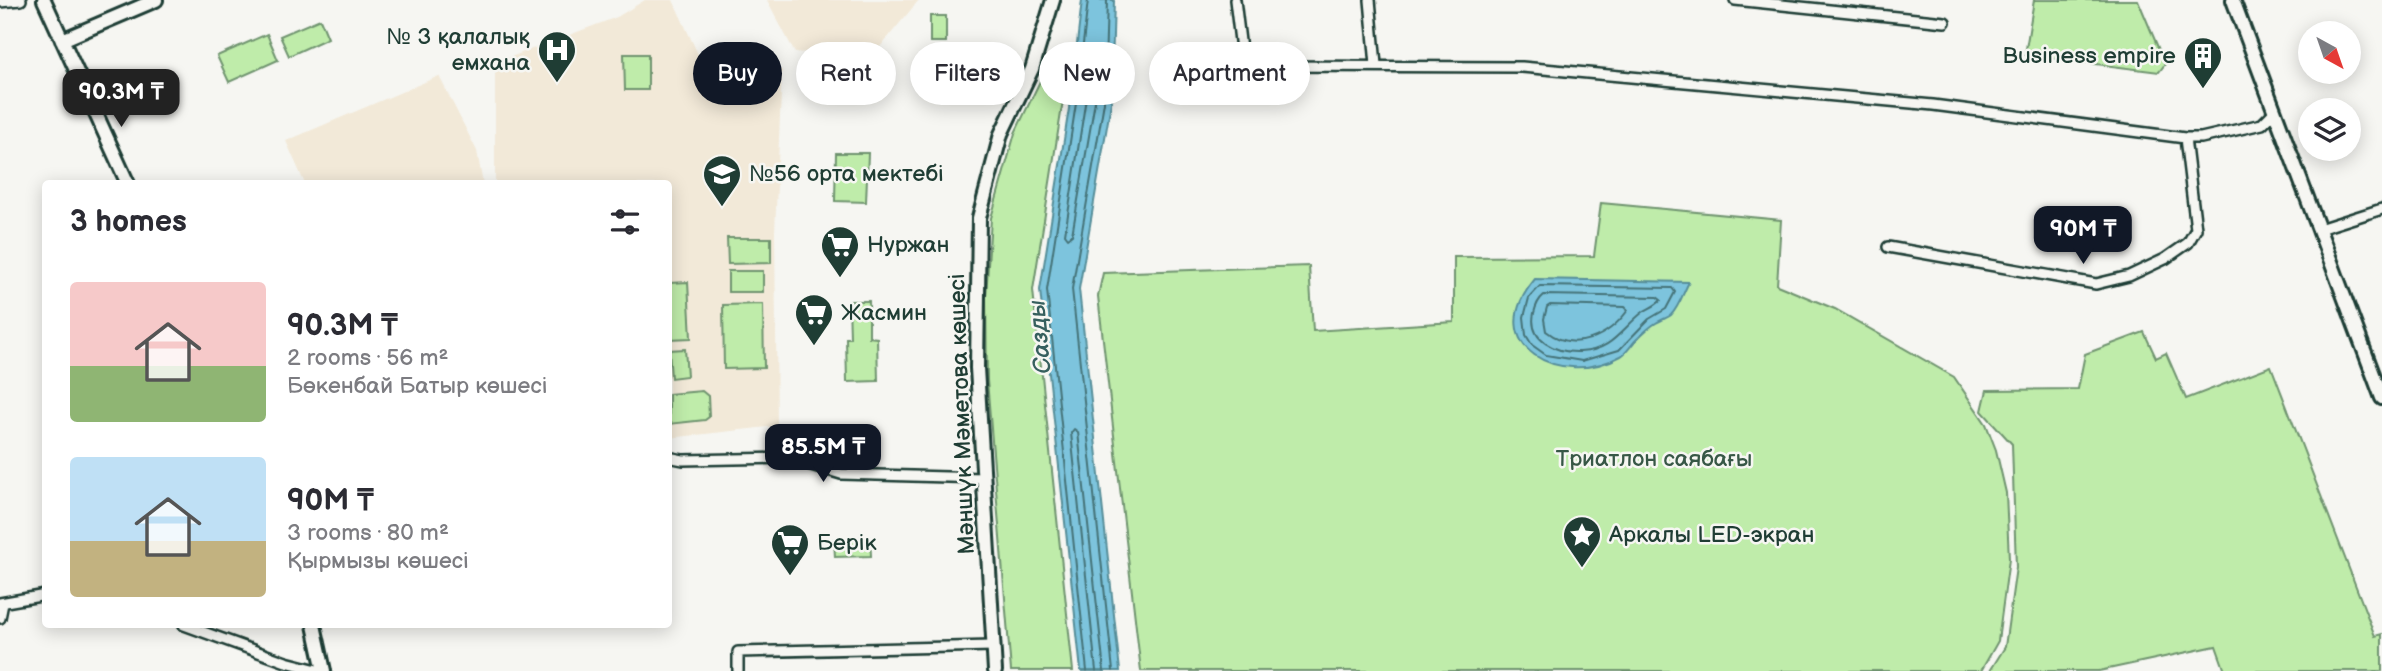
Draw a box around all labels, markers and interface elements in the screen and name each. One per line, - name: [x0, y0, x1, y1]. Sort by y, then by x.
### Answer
- north arrow: [2298, 21, 2361, 84]
- map controls: [2298, 21, 2361, 161]
- place label: № 3 қалалық емхана: [386, 23, 531, 77]
- hospital icon: № 3 қалалық емхана: [536, 29, 578, 84]
- building icon: Business empire: [2182, 35, 2224, 90]
- chip: Buy: [693, 42, 782, 105]
- chip: Rent: [796, 42, 896, 105]
- chip: Filters: [910, 42, 1025, 105]
- chip: New: [1039, 42, 1135, 105]
- chip: Apartment: [1149, 42, 1310, 105]
- place label: Business empire: [2002, 42, 2176, 70]
- pin: 90.3M ₸: [56, 69, 186, 129]
- text: 90.3M ₸: [79, 78, 163, 106]
- button: layers: [2298, 98, 2361, 161]
- school or university icon: №56 орта мектебі: [701, 153, 743, 208]
- place label: №56 орта мектебі: [749, 160, 944, 188]
- icon: filters: [606, 203, 644, 241]
- text: 3 homes: [70, 204, 187, 240]
- pin: 90M ₸: [2034, 206, 2132, 266]
- text: 90M ₸: [2050, 215, 2116, 243]
- supermarket icon: Нуржан: [819, 224, 861, 279]
- place label: Нуржан: [867, 231, 950, 259]
- street label: Мәншүк Мәметова көшесі: [943, 273, 981, 555]
- supermarket icon: Жасмин: [793, 292, 835, 347]
- water label: Сазды: [1022, 298, 1058, 375]
- place label: Жасмин: [841, 299, 927, 327]
- text: 90.3M ₸: [287, 308, 398, 344]
- icon: home: [126, 310, 210, 394]
- text: 2 rooms · 56 m²: [287, 344, 449, 372]
- text: Бөкенбай Батыр көшесі: [287, 372, 547, 400]
- pin: 85.5M ₸: [758, 424, 888, 484]
- text: 85.5M ₸: [781, 433, 865, 461]
- park label: Триатлон саябағы: [1556, 445, 1752, 473]
- text: 90M ₸: [287, 483, 374, 519]
- icon: home: [126, 485, 210, 569]
- place icon: Аркалы LED-экран: [1561, 514, 1603, 569]
- text: 3 rooms · 80 m²: [287, 519, 449, 547]
- place label: Аркалы LED-экран: [1608, 521, 1814, 549]
- supermarket icon: Берік: [769, 522, 811, 577]
- place label: Берік: [817, 529, 877, 557]
- text: Қырмызы көшесі: [287, 547, 469, 575]

